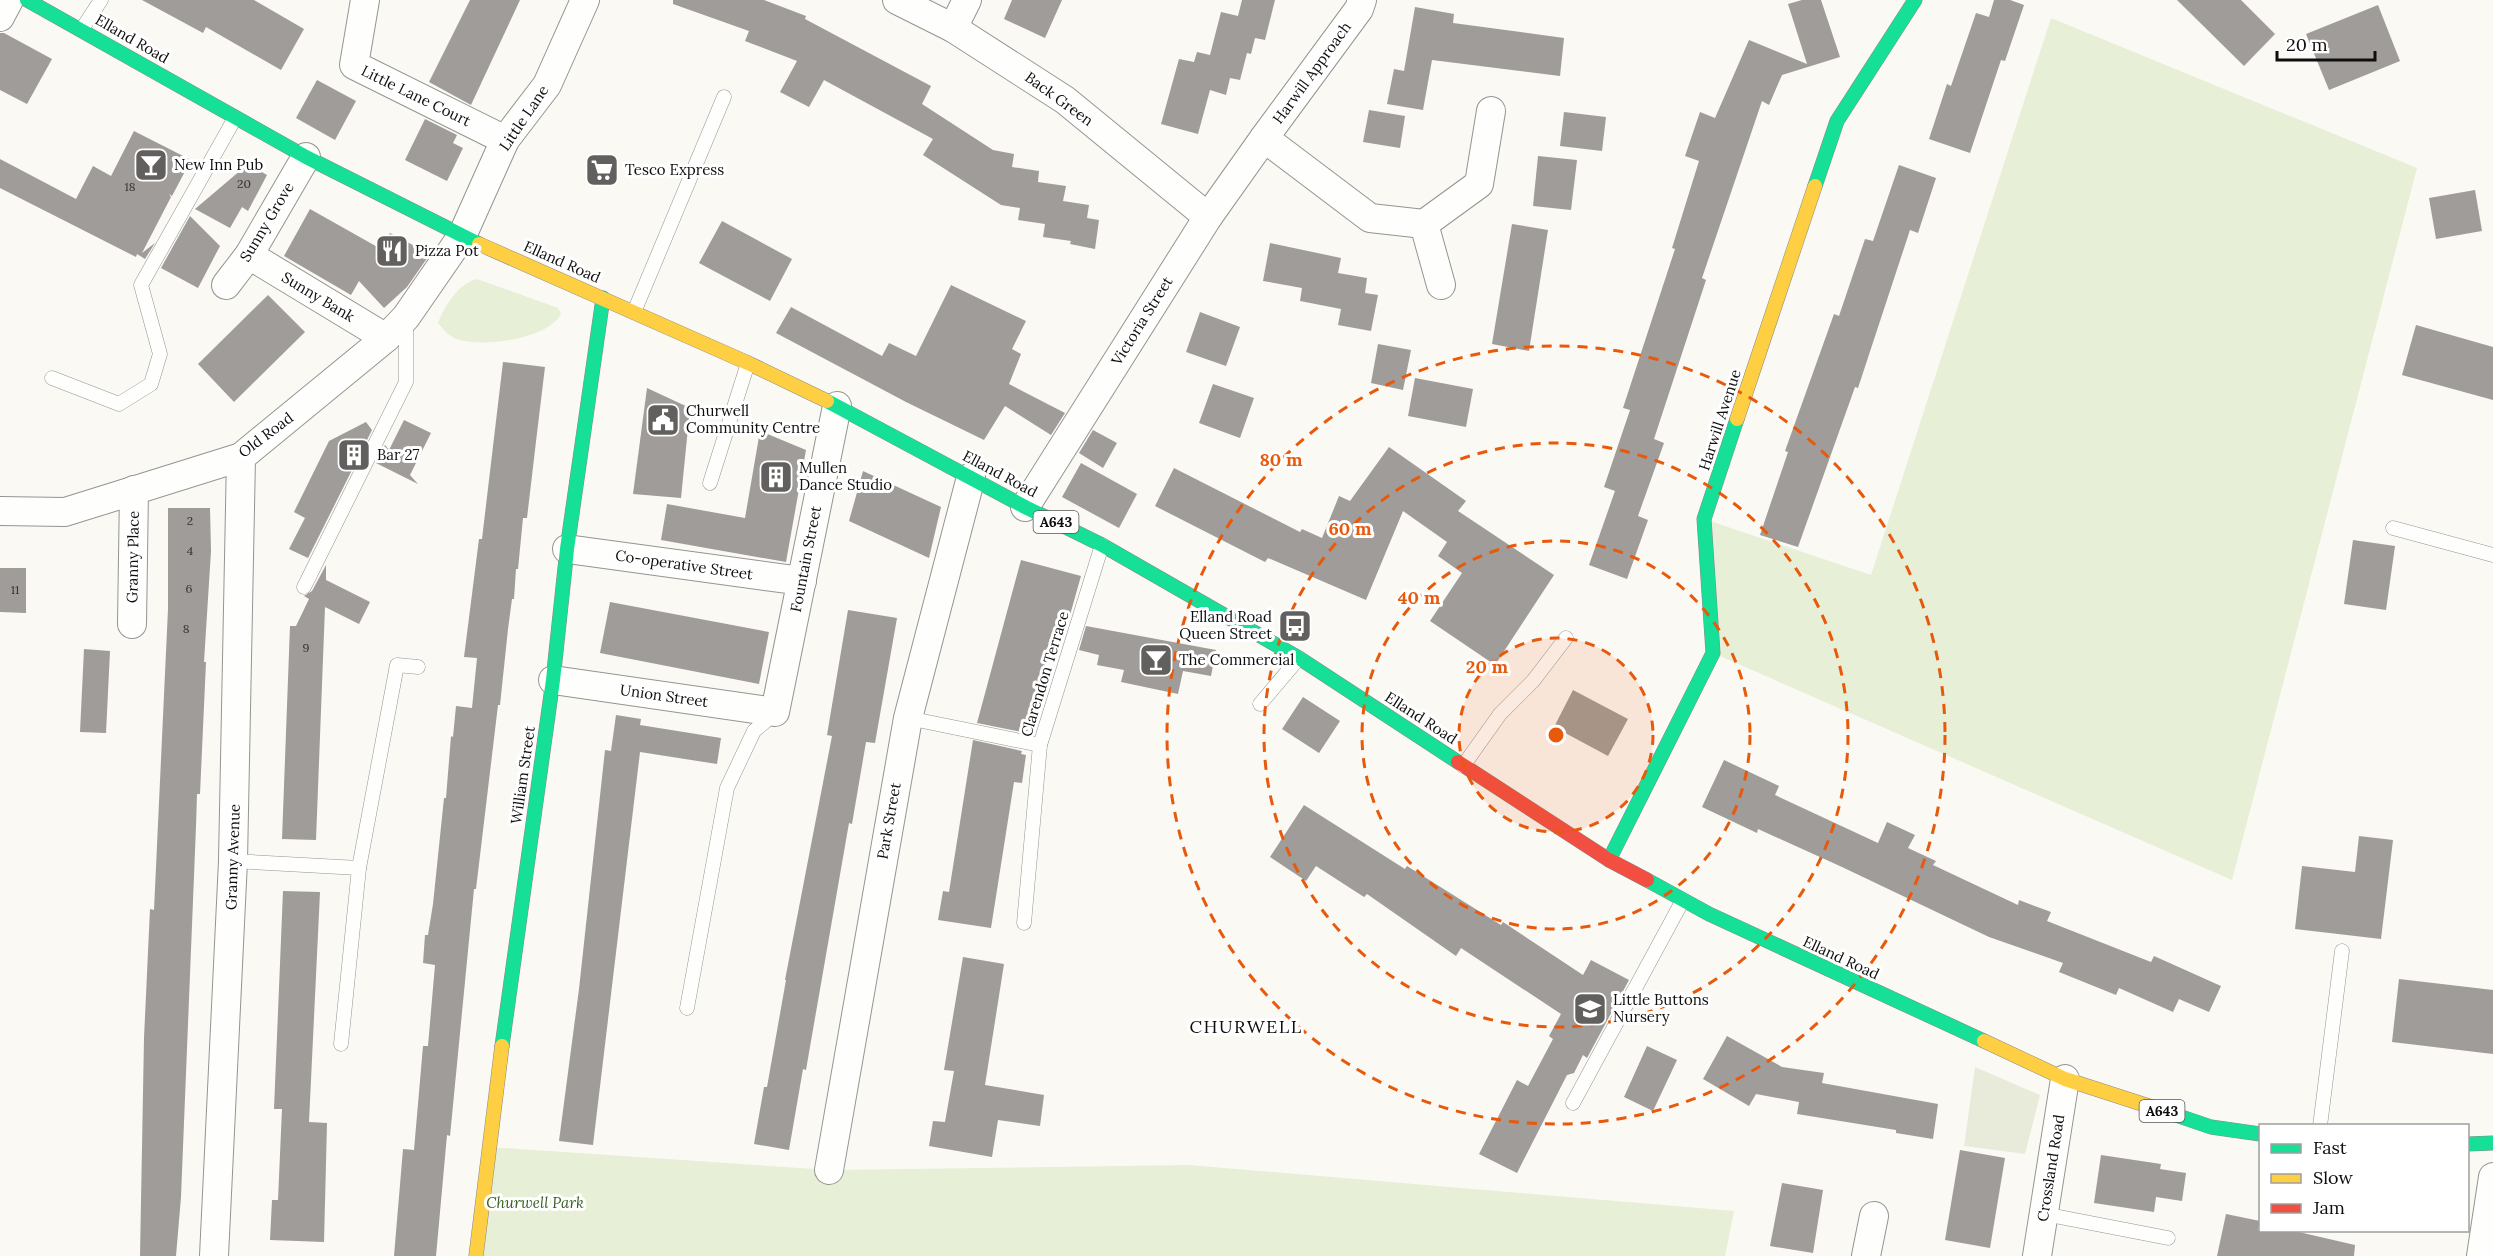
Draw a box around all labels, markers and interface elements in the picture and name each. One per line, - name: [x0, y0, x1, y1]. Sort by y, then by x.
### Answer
- street label: Elland Road: [92, 10, 173, 67]
- street label: Harwill Approach: [1268, 18, 1355, 127]
- scale bar: [2277, 24, 2374, 62]
- text: 20 m: [2286, 33, 2328, 56]
- street label: Little Lane Court: [358, 61, 474, 130]
- street label: Back Green: [1021, 67, 1097, 130]
- street label: Little Lane: [495, 81, 552, 154]
- bar icon: New Inn Pub: [133, 147, 169, 183]
- supermarket icon: Tesco Express: [584, 152, 620, 188]
- place label: New Inn Pub: [174, 155, 263, 174]
- place label: Tesco Express: [625, 160, 724, 179]
- house number: 20: [237, 176, 251, 191]
- street label: Sunny Grove: [235, 178, 298, 265]
- house number: 18: [124, 179, 136, 194]
- restaurant icon: Pizza Pot: [374, 233, 410, 269]
- street label: Elland Road: [521, 236, 604, 287]
- place label: Pizza Pot: [415, 241, 479, 260]
- street label: Sunny Bank: [278, 267, 358, 326]
- street label: Victoria Street: [1106, 273, 1177, 370]
- street label: Harwill Avenue: [1694, 367, 1745, 473]
- place label: Churwell Community Centre: [686, 401, 820, 437]
- public building icon: Churwell Community Centre: [645, 402, 681, 438]
- street label: Old Road: [235, 408, 297, 461]
- building icon: Bar 27: [336, 437, 372, 473]
- place label: Bar 27: [377, 445, 420, 464]
- street label: Elland Road: [960, 446, 1041, 501]
- text: 80 m: [1259, 448, 1303, 471]
- place label: Mullen Dance Studio: [799, 458, 892, 494]
- building icon: Mullen Dance Studio: [758, 459, 794, 495]
- street label: Fountain Street: [786, 504, 825, 614]
- street label: Granny Place: [122, 511, 143, 603]
- road number: A643: [1034, 511, 1078, 533]
- house number: 2: [187, 513, 193, 528]
- text: 60 m: [1328, 517, 1372, 540]
- house number: 4: [187, 543, 194, 558]
- street label: Co-operative Street: [614, 545, 754, 584]
- house number: 6: [186, 581, 193, 596]
- house number: 11: [11, 582, 19, 597]
- text: 40 m: [1398, 586, 1441, 609]
- place label: Elland Road Queen Street: [1179, 607, 1272, 643]
- bus stop icon: Elland Road Queen Street: [1277, 608, 1313, 644]
- street label: Clarendon Terrace: [1016, 609, 1073, 739]
- house number: 8: [183, 621, 190, 636]
- house number: 9: [303, 640, 310, 655]
- bar icon: The Commercial: [1138, 642, 1174, 678]
- place label: The Commercial: [1179, 650, 1294, 669]
- text: 20 m: [1466, 655, 1509, 678]
- street label: Union Street: [619, 680, 710, 711]
- street label: Elland Road: [1382, 687, 1461, 748]
- street label: William Street: [506, 724, 539, 825]
- centre of rings: [1546, 725, 1566, 745]
- street label: Park Street: [872, 781, 905, 861]
- street label: Granny Avenue: [221, 803, 244, 911]
- street label: Elland Road: [1800, 932, 1882, 984]
- place label: Little Buttons Nursery: [1613, 990, 1709, 1026]
- school or university icon: Little Buttons Nursery: [1572, 991, 1608, 1027]
- district label: CHURWELL: [1189, 1015, 1303, 1038]
- road number: A643: [2140, 1100, 2184, 1122]
- street label: Crossland Road: [2033, 1113, 2068, 1223]
- legend: [2259, 1124, 2469, 1232]
- text: Fast: [2313, 1136, 2347, 1159]
- text: Slow: [2313, 1166, 2353, 1189]
- park label: Churwell Park: [486, 1193, 584, 1212]
- text: Jam: [2312, 1196, 2345, 1219]

